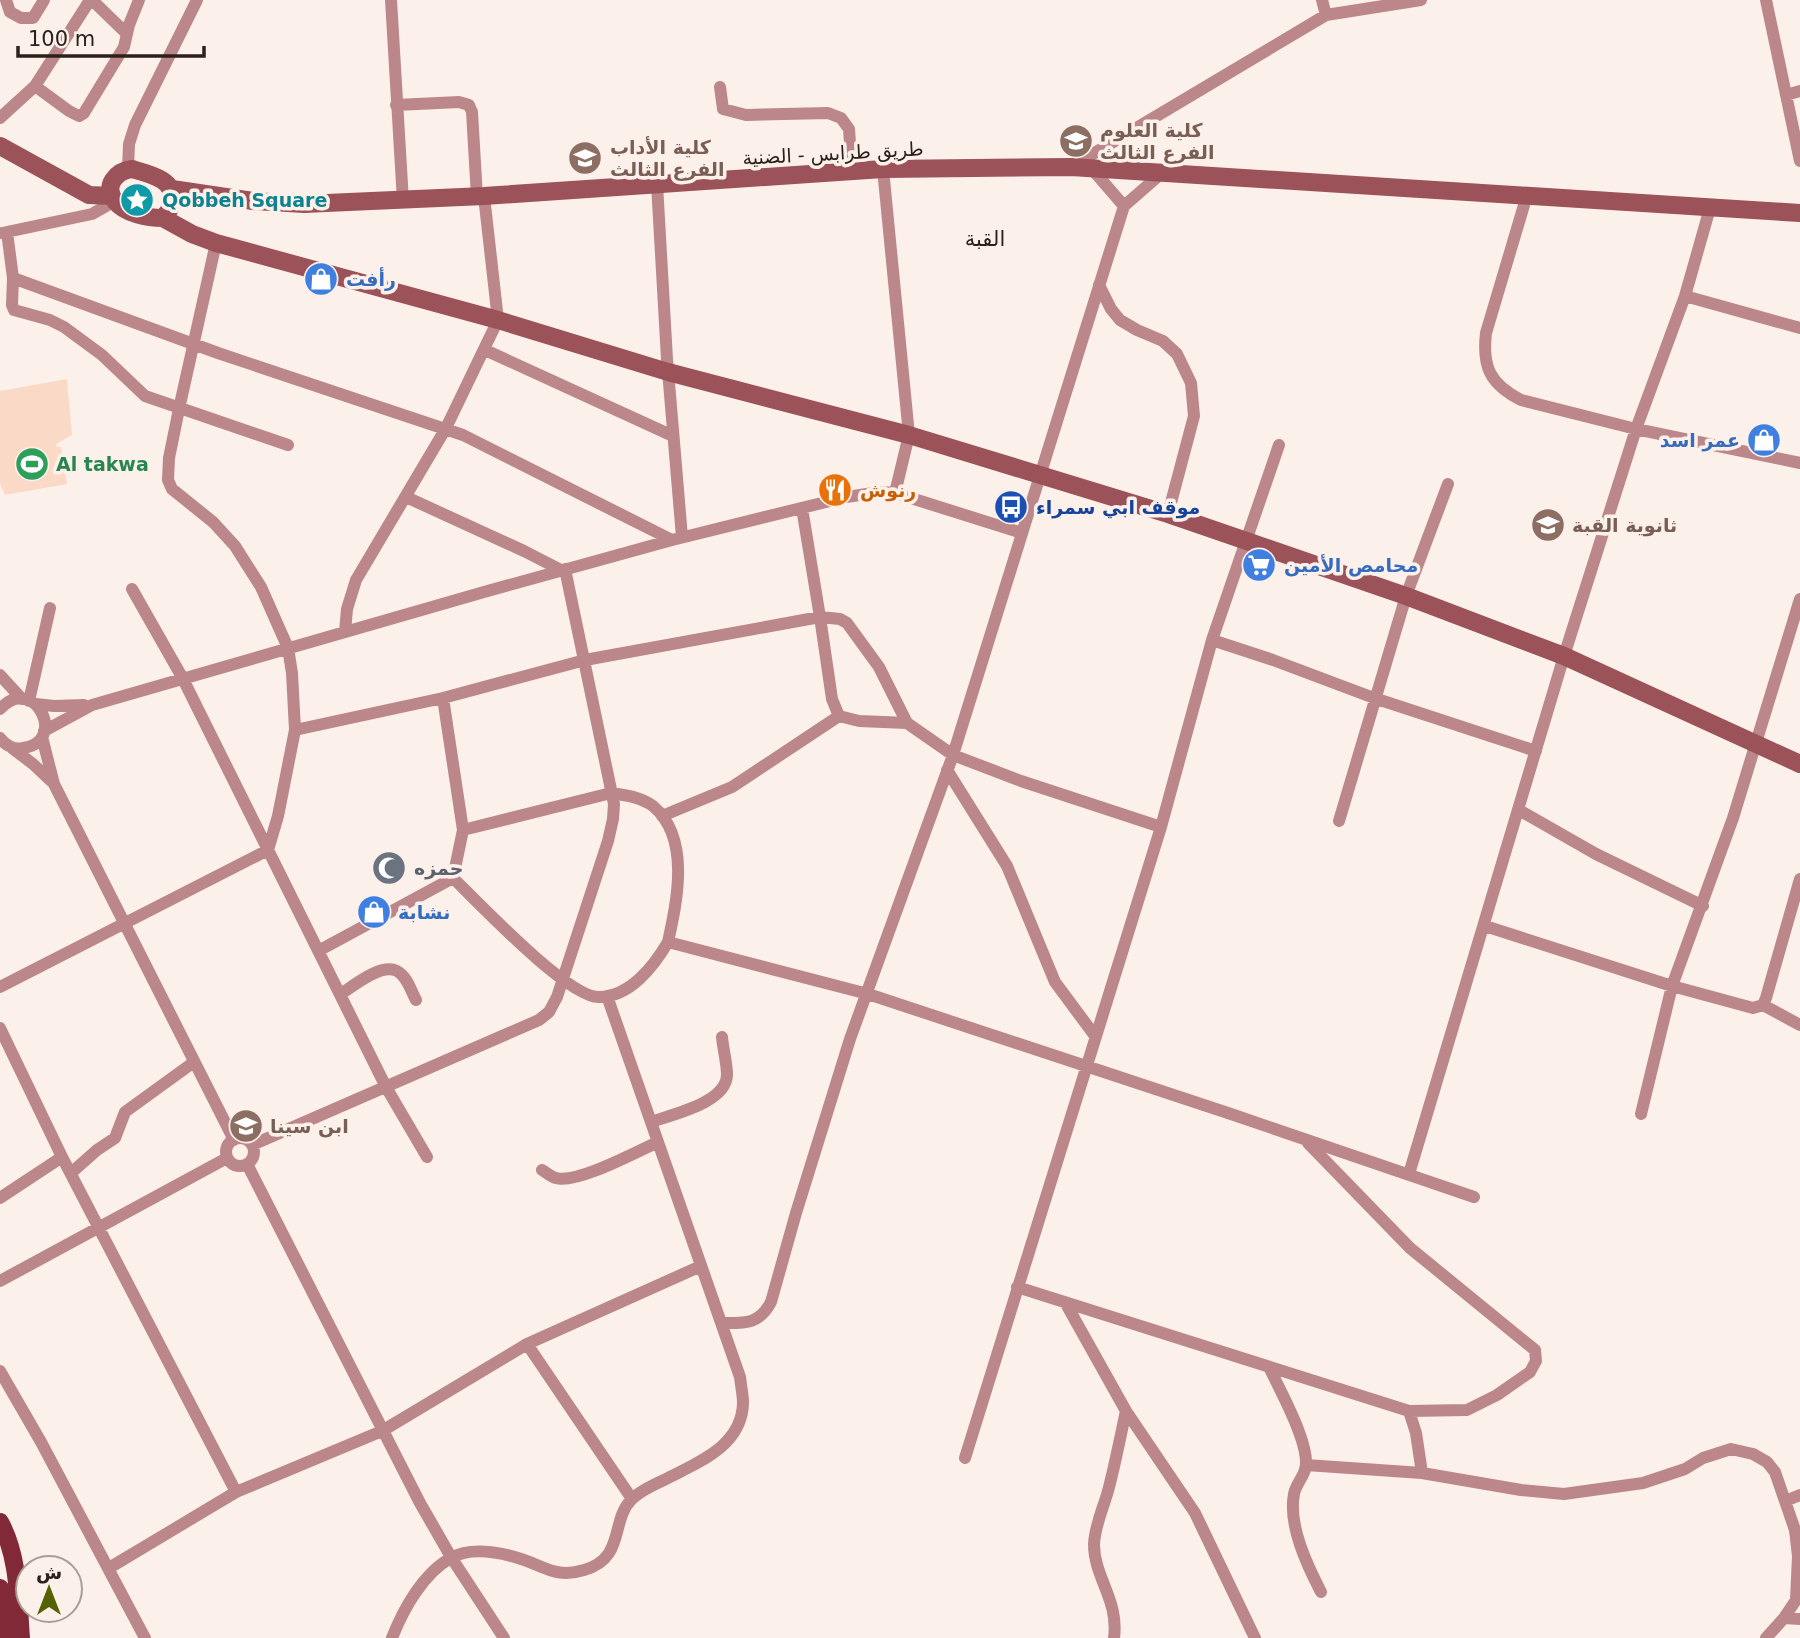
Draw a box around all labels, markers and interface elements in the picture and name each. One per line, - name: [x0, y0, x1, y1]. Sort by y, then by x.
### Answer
- scale bar: [18, 14, 203, 58]
- text: 100 m: [28, 27, 95, 51]
- place label: كلية العلوم الفرع الثالث: [1100, 119, 1215, 164]
- school or university icon: كلية العلوم الفرع الثالث: [1057, 122, 1095, 160]
- place label: كلية الأداب الفرع الثالث: [610, 136, 725, 181]
- street label: طريق طرابس - الضنية: [742, 137, 924, 170]
- school or university icon: كلية الأداب الفرع الثالث: [566, 139, 604, 177]
- place icon: Qobbeh Square: [118, 181, 156, 219]
- place label: Qobbeh Square: [162, 189, 327, 211]
- district label: القبة: [965, 227, 1005, 251]
- shop icon: رأفت: [302, 260, 340, 298]
- place label: رأفت: [346, 267, 396, 291]
- shop icon: عمر اسد: [1745, 421, 1783, 459]
- place label: عمر اسد: [1660, 429, 1740, 452]
- sports icon: Al takwa: [13, 445, 51, 483]
- place label: Al takwa: [56, 453, 149, 475]
- restaurant icon: رنوش: [816, 471, 854, 509]
- place label: رنوش: [860, 479, 916, 502]
- bus stop icon: موقف ابي سمراء: [992, 488, 1030, 526]
- place label: موقف ابي سمراء: [1036, 496, 1200, 519]
- school or university icon: ثانوية القبة: [1529, 506, 1567, 544]
- place label: ثانوية القبة: [1572, 514, 1677, 537]
- supermarket icon: محامص الأمين: [1240, 546, 1278, 584]
- place label: محامص الأمين: [1284, 554, 1418, 577]
- mosque icon: حمزه: [370, 849, 408, 887]
- place label: حمزه: [414, 857, 463, 880]
- shop icon: نشابة: [355, 893, 393, 931]
- place label: نشابة: [398, 901, 450, 923]
- school or university icon: ابن سينا: [227, 1107, 265, 1145]
- place label: ابن سينا: [270, 1115, 349, 1138]
- north arrow: [14, 1554, 84, 1624]
- text: ش: [36, 1561, 62, 1584]

